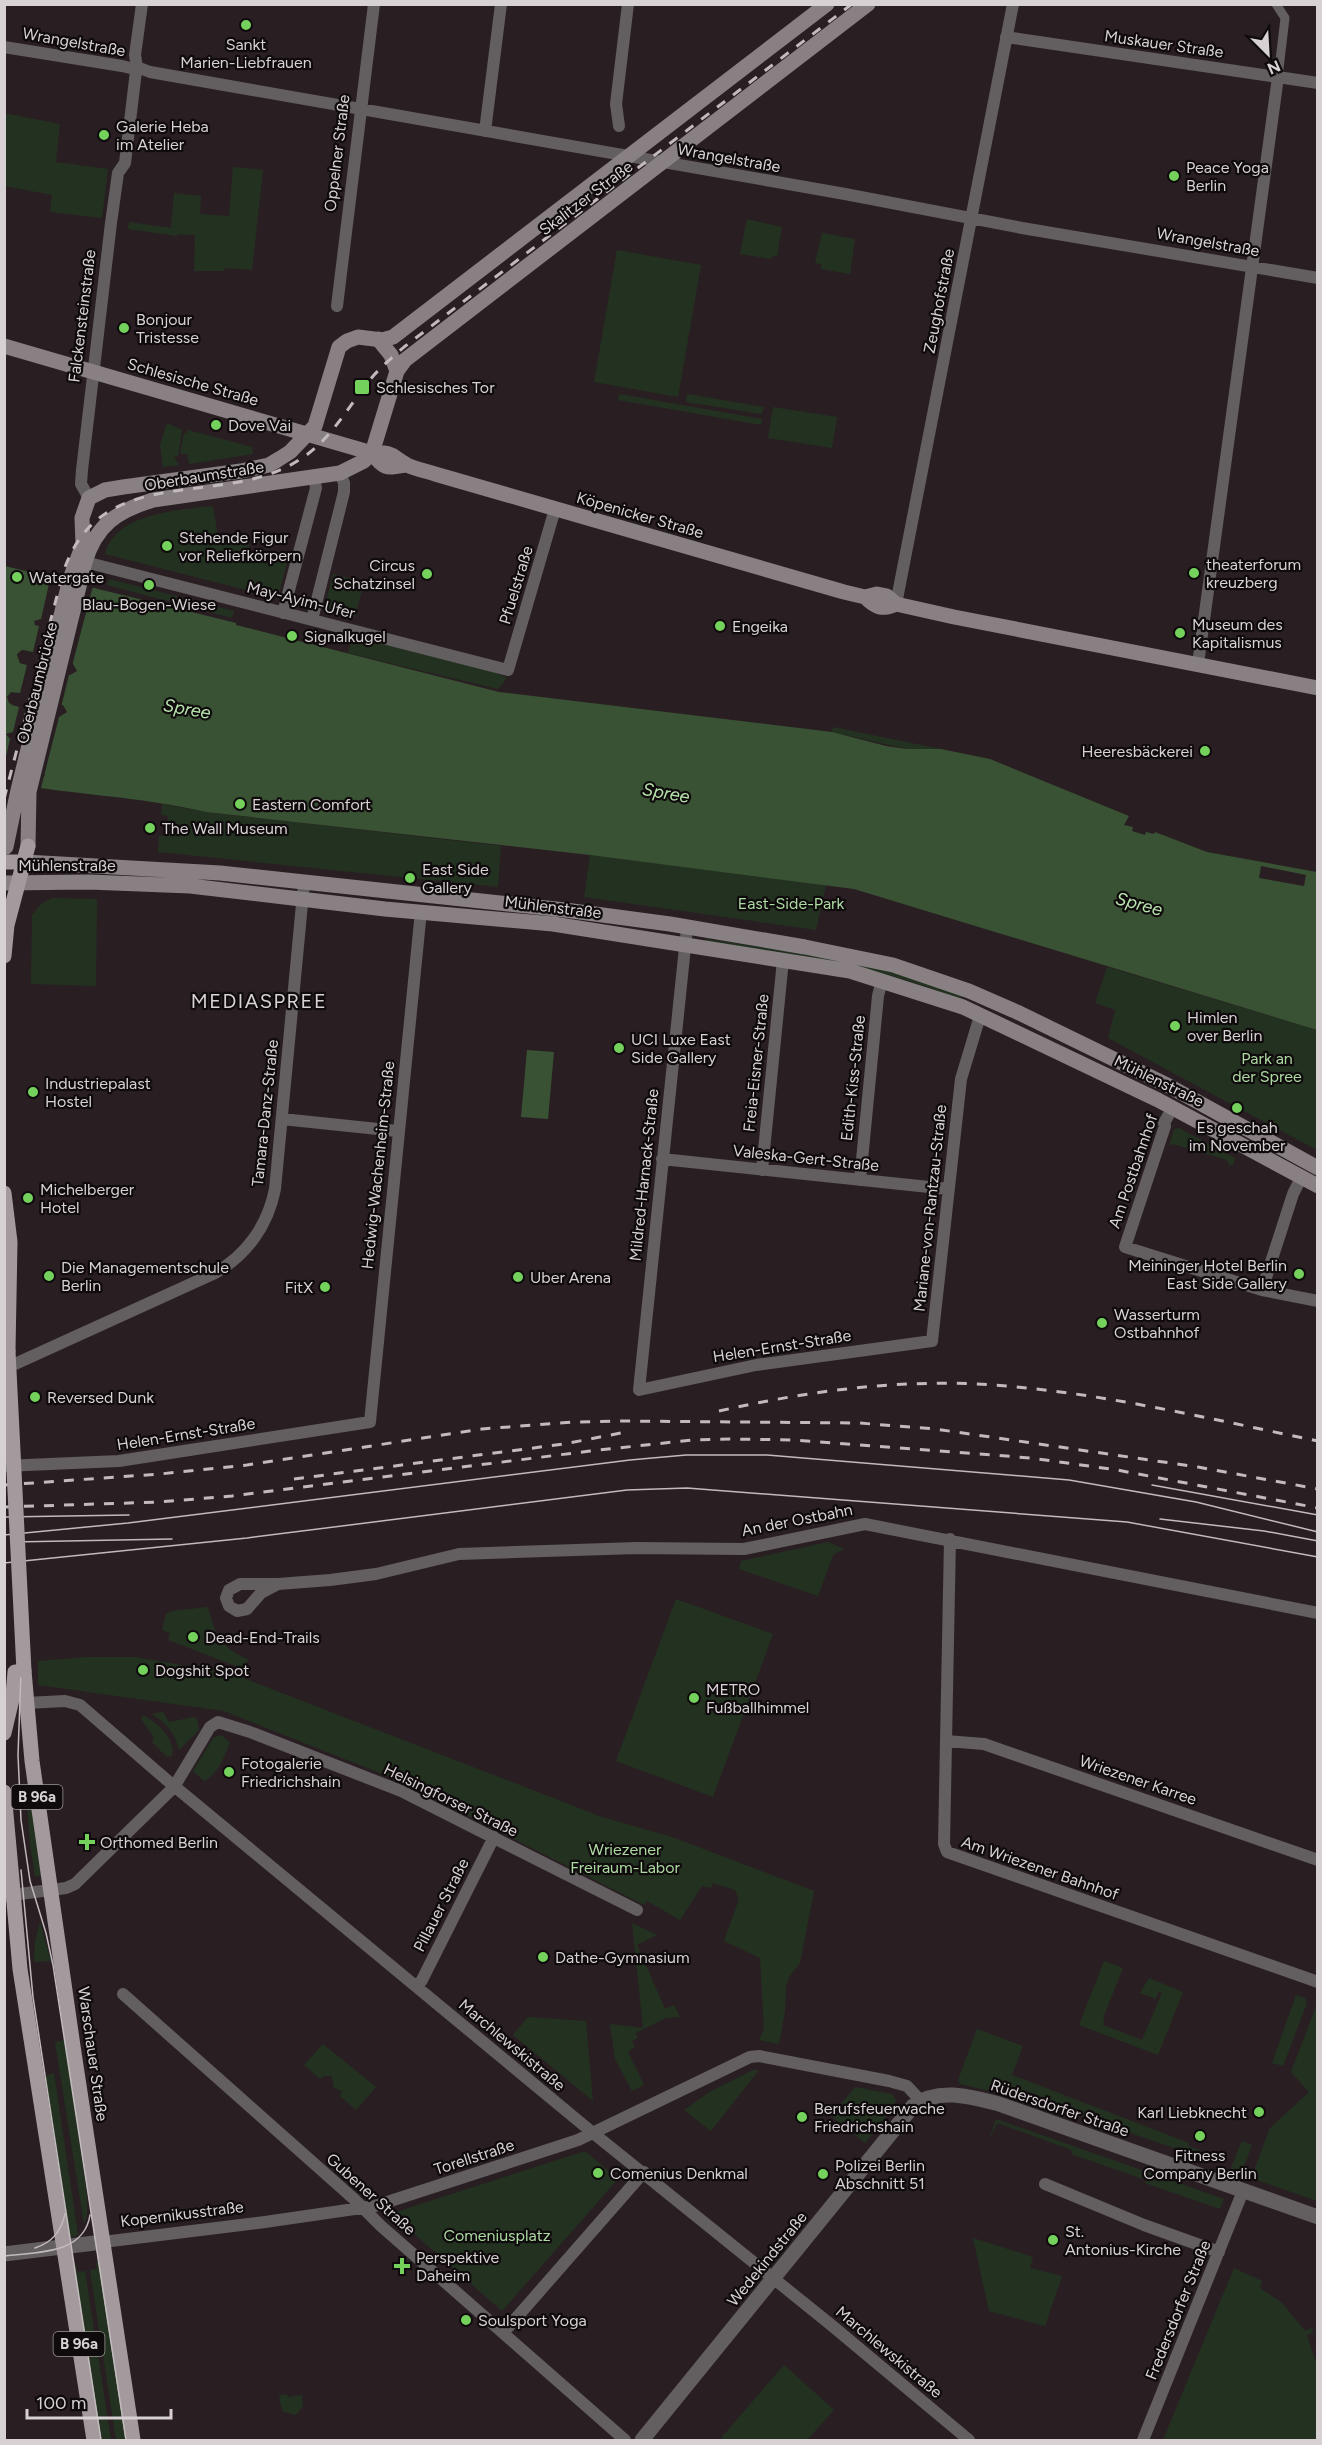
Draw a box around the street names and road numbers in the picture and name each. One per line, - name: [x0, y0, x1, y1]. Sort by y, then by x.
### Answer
- street label: Wrangelstraße: [21, 24, 127, 60]
- street label: Muskauer Straße: [1103, 26, 1225, 62]
- street label: Oppelner Straße: [320, 93, 354, 213]
- street label: Wrangelstraße: [676, 140, 782, 176]
- street label: Skalitzer Straße: [536, 157, 637, 239]
- street label: Wrangelstraße: [1155, 224, 1261, 260]
- street label: Zeughofstraße: [920, 247, 959, 355]
- street label: Falckensteinstraße: [64, 248, 100, 384]
- street label: Schlesische Straße: [125, 354, 261, 410]
- street label: Oberbaumstraße: [143, 457, 265, 495]
- street label: Köpenicker Straße: [574, 488, 706, 542]
- street label: Pfuelstraße: [495, 543, 537, 627]
- street label: May-Ayim-Ufer: [245, 577, 358, 623]
- street label: Oberbaumbrücke: [13, 620, 61, 746]
- street label: Mühlenstraße: [18, 856, 116, 875]
- street label: Mühlenstraße: [503, 892, 603, 922]
- street label: Freia-Eisner-Straße: [739, 993, 773, 1133]
- street label: Edith-Kiss-Straße: [837, 1014, 869, 1142]
- street label: Tamara-Danz-Straße: [248, 1038, 282, 1188]
- street label: Mühlenstraße: [1111, 1051, 1207, 1111]
- street label: Hedwig-Wachenheim-Straße: [358, 1060, 398, 1270]
- street label: Mildred-Harnack-Straße: [625, 1088, 663, 1262]
- street label: Mariane-von-Rantzau-Straße: [910, 1103, 950, 1313]
- street label: Am Postbahnhof: [1105, 1111, 1162, 1231]
- street label: Valeska-Gert-Straße: [732, 1141, 880, 1175]
- street label: Helen-Ernst-Straße: [711, 1326, 853, 1366]
- street label: Helen-Ernst-Straße: [115, 1414, 257, 1454]
- street label: An der Ostbahn: [740, 1500, 854, 1540]
- street label: Wriezener Karree: [1077, 1751, 1199, 1809]
- street label: Helsingforser Straße: [381, 1759, 521, 1841]
- road number: B 96a: [12, 1785, 63, 1809]
- street label: Am Wriezener Bahnhof: [959, 1832, 1121, 1904]
- street label: Pillauer Straße: [409, 1855, 473, 1955]
- street label: Warschauer Straße: [74, 1985, 112, 2123]
- street label: Marchlewskistraße: [455, 1995, 569, 2095]
- street label: Rüdersdorfer Straße: [988, 2075, 1132, 2141]
- street label: Torellstraße: [432, 2135, 517, 2179]
- street label: Gubener Straße: [322, 2149, 420, 2239]
- street label: Kopernikusstraße: [119, 2197, 245, 2231]
- street label: Wedekindstraße: [723, 2208, 811, 2310]
- street label: Fredersdorfer Straße: [1141, 2237, 1215, 2383]
- street label: Marchlewskistraße: [832, 2302, 946, 2402]
- road number: B 96a: [54, 2332, 104, 2356]

